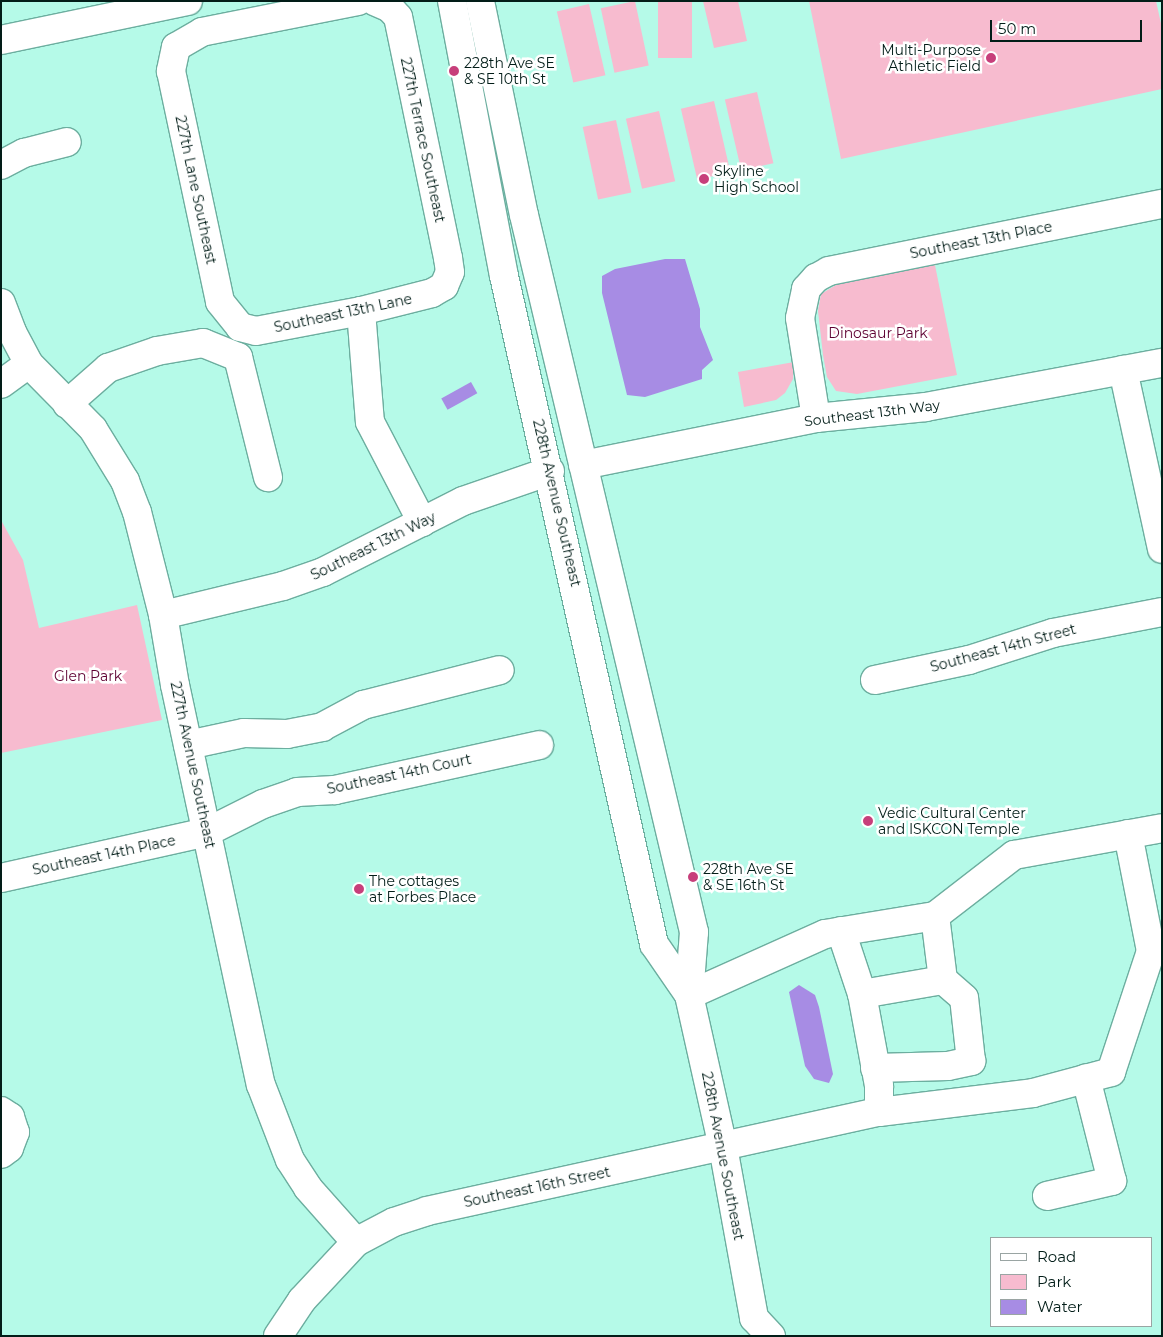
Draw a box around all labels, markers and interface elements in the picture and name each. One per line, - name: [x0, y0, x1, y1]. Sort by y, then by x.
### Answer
- scale bar: [993, 10, 1146, 42]
- text: 50 m: [998, 19, 1036, 38]
- place label: Multi-Purpose Athletic Field: [881, 42, 981, 74]
- marker: Multi-Purpose Athletic Field: [985, 52, 997, 64]
- place label: 228th Ave SE & SE 10th St: [464, 55, 555, 88]
- street label: 227th Terrace Southeast: [397, 56, 449, 224]
- marker: 228th Ave SE & SE 10th St: [448, 65, 460, 77]
- street label: 227th Lane Southeast: [172, 114, 220, 266]
- place label: Skyline High School: [714, 163, 799, 196]
- marker: Skyline High School: [698, 173, 710, 185]
- street label: Southeast 13th Place: [908, 218, 1054, 262]
- street label: Southeast 13th Lane: [272, 290, 414, 336]
- park label: Dinosaur Park: [828, 325, 928, 341]
- street label: Southeast 13th Way: [803, 396, 941, 430]
- street label: 228th Avenue Southeast: [530, 418, 584, 588]
- street label: Southeast 13th Way: [308, 508, 438, 584]
- street label: Southeast 14th Street: [928, 620, 1078, 676]
- park label: Glen Park: [54, 668, 122, 684]
- street label: 227th Avenue Southeast: [167, 680, 219, 850]
- street label: Southeast 14th Court: [325, 750, 473, 798]
- place label: Vedic Cultural Center and ISKCON Temple: [878, 805, 1026, 838]
- marker: Vedic Cultural Center and ISKCON Temple: [862, 815, 874, 827]
- street label: Southeast 14th Place: [31, 832, 177, 878]
- place label: 228th Ave SE & SE 16th St: [703, 861, 794, 894]
- marker: 228th Ave SE & SE 16th St: [687, 871, 699, 883]
- place label: The cottages at Forbes Place: [369, 873, 476, 906]
- marker: The cottages at Forbes Place: [353, 883, 365, 895]
- street label: 228th Avenue Southeast: [698, 1070, 748, 1242]
- street label: Southeast 16th Street: [462, 1163, 612, 1211]
- legend: [990, 1237, 1153, 1327]
- text: Road: [1037, 1247, 1076, 1266]
- text: Park: [1037, 1272, 1071, 1291]
- text: Water: [1037, 1297, 1083, 1316]

